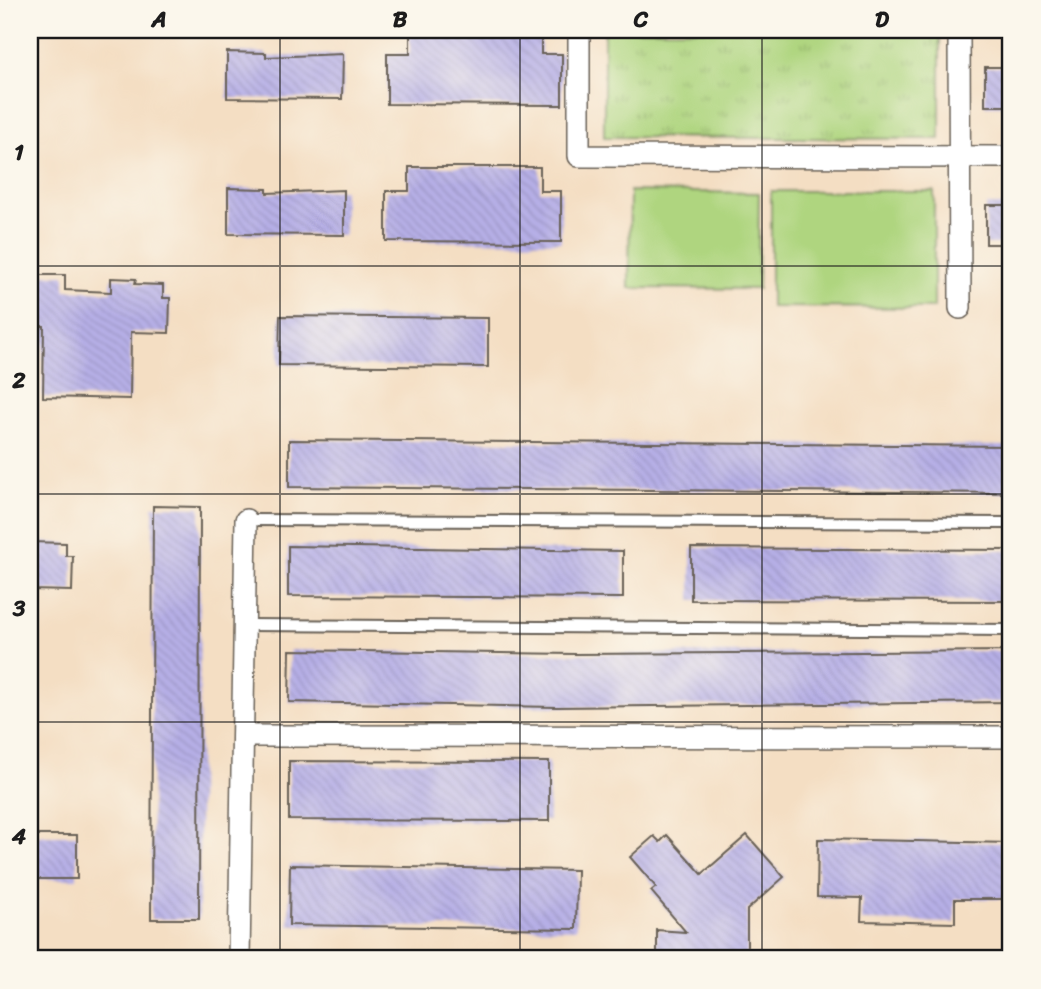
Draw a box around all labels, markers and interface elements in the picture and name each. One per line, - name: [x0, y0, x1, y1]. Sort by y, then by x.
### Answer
- text: A: [150, 0, 167, 40]
- text: B: [393, 0, 408, 40]
- text: C: [633, 0, 649, 40]
- text: D: [875, 0, 890, 40]
- text: 1: [14, 132, 24, 173]
- text: 2: [11, 360, 26, 401]
- text: 3: [12, 588, 26, 629]
- text: 4: [11, 816, 27, 857]

